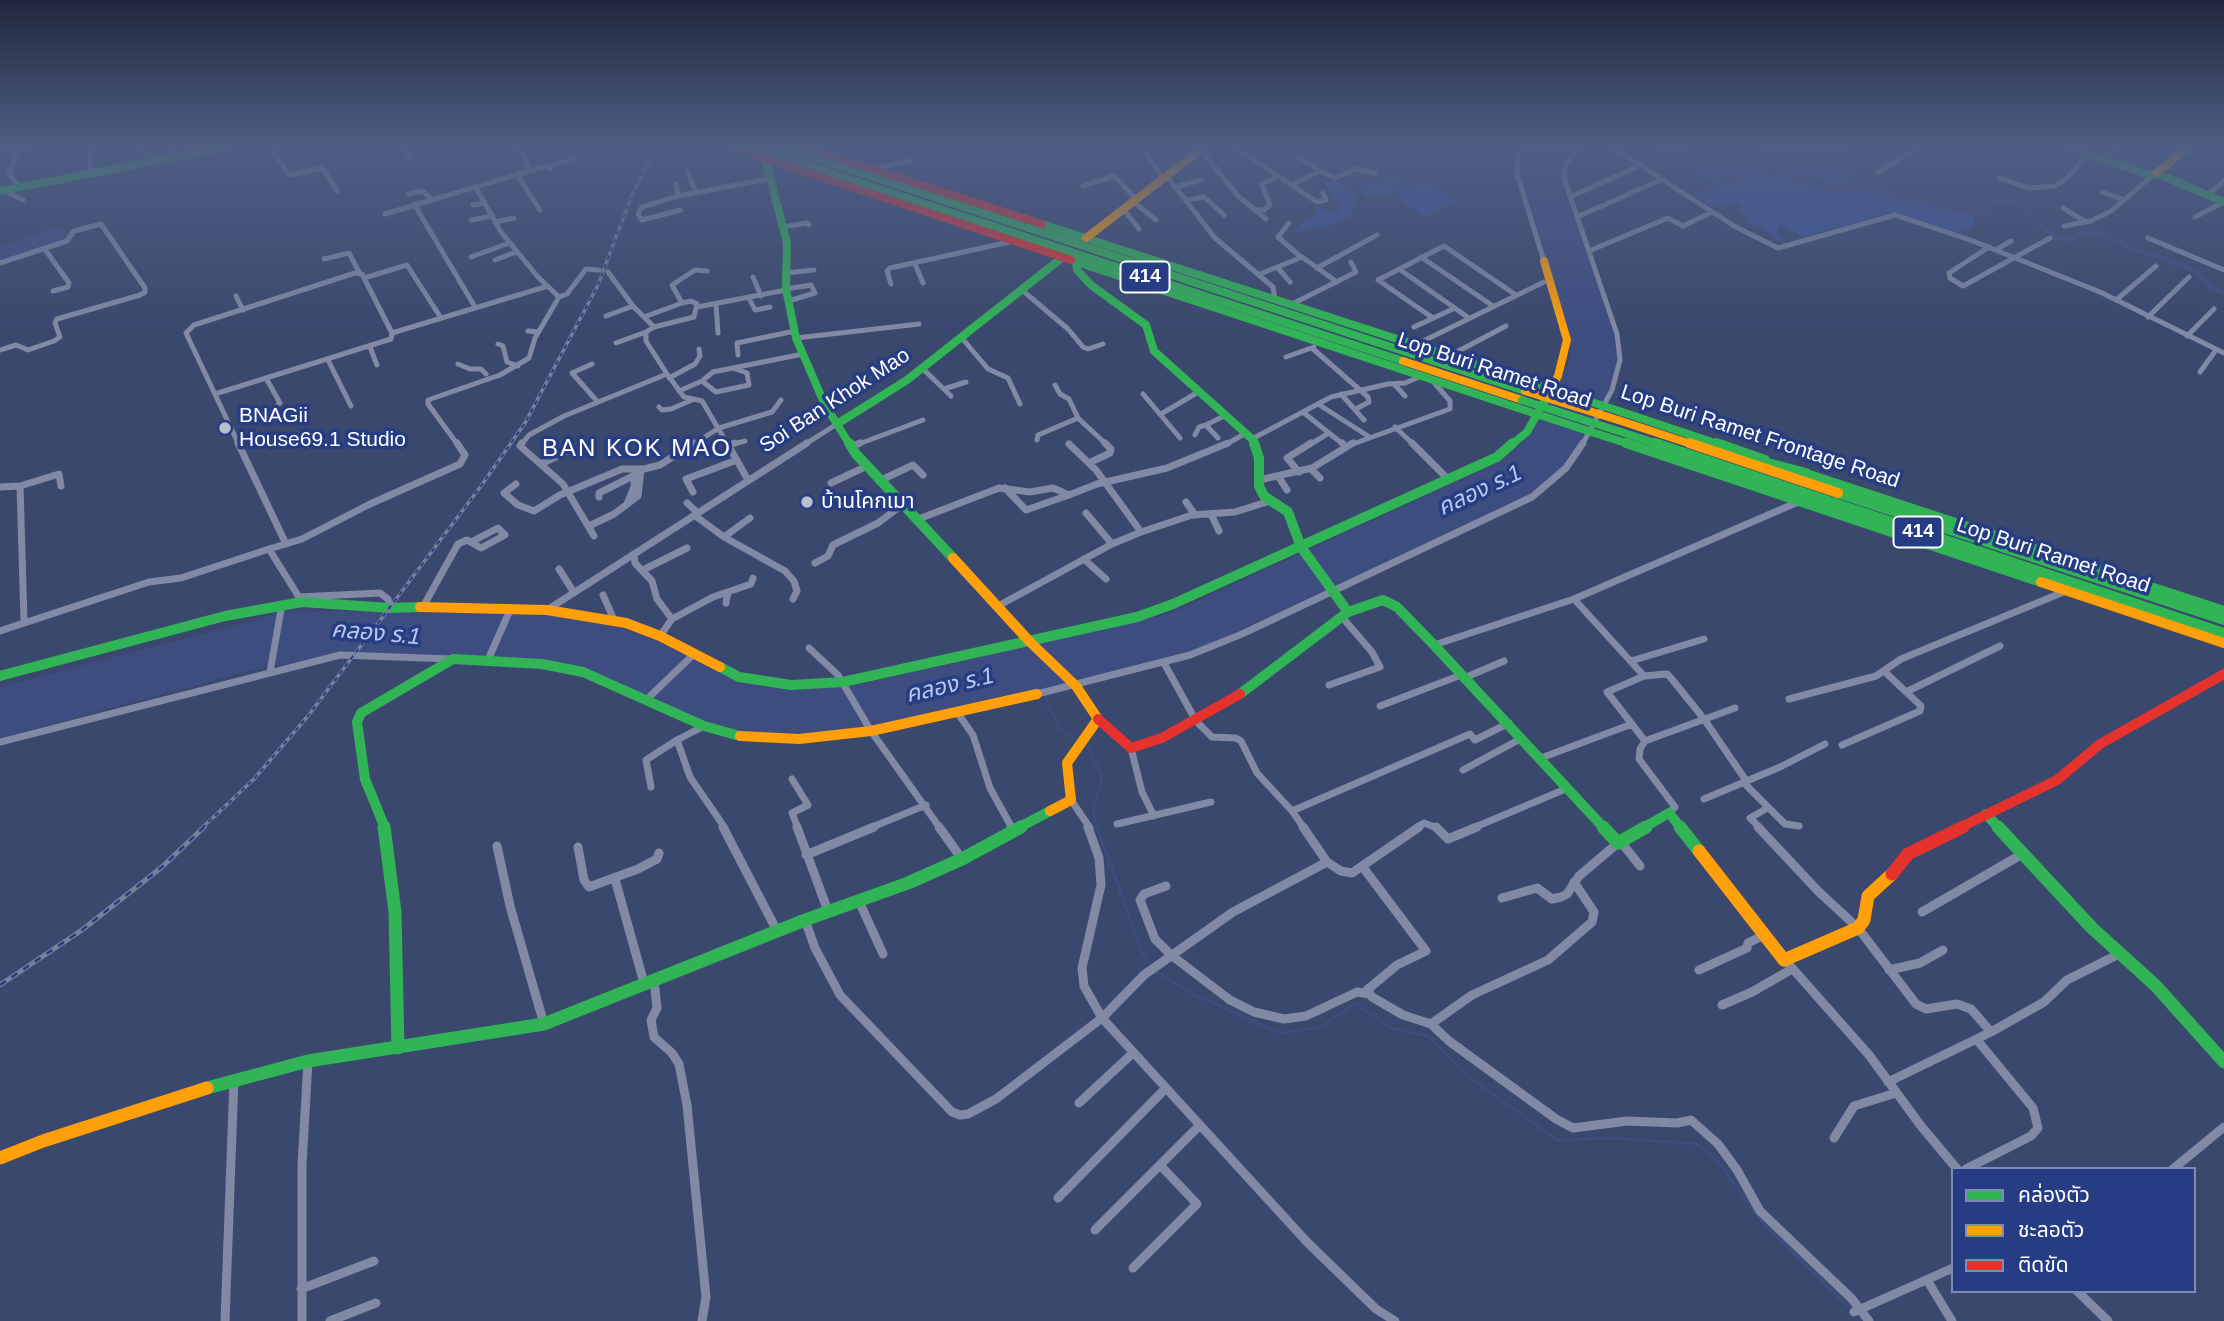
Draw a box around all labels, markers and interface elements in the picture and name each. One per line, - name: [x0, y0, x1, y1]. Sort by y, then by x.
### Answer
- road number: 414: [1120, 262, 1170, 292]
- street label: Lop Buri Ramet Road: [1394, 328, 1594, 414]
- street label: Soi Ban Khok Mao: [755, 343, 915, 459]
- street label: Lop Buri Ramet Frontage Road: [1617, 380, 1903, 494]
- place label: BNAGii House69.1 Studio: [239, 403, 406, 453]
- marker: BNAGii House69.1 Studio: [217, 420, 233, 436]
- district label: BAN KOK MAO: [543, 435, 731, 463]
- water label: คลอง ร.1: [1434, 460, 1526, 522]
- place label: บ้านโคกเมา: [821, 489, 914, 515]
- marker: บ้านโคกเมา: [799, 494, 815, 510]
- street label: Lop Buri Ramet Road: [1953, 513, 2153, 599]
- road number: 414: [1894, 516, 1942, 548]
- water label: คลอง ร.1: [330, 616, 422, 652]
- water label: คลอง ร.1: [903, 662, 997, 710]
- legend: [1951, 1167, 2196, 1293]
- text: คล่องตัว: [2018, 1183, 2090, 1206]
- text: ชะลอตัว: [2018, 1218, 2084, 1241]
- text: ติดขัด: [2018, 1253, 2069, 1276]

